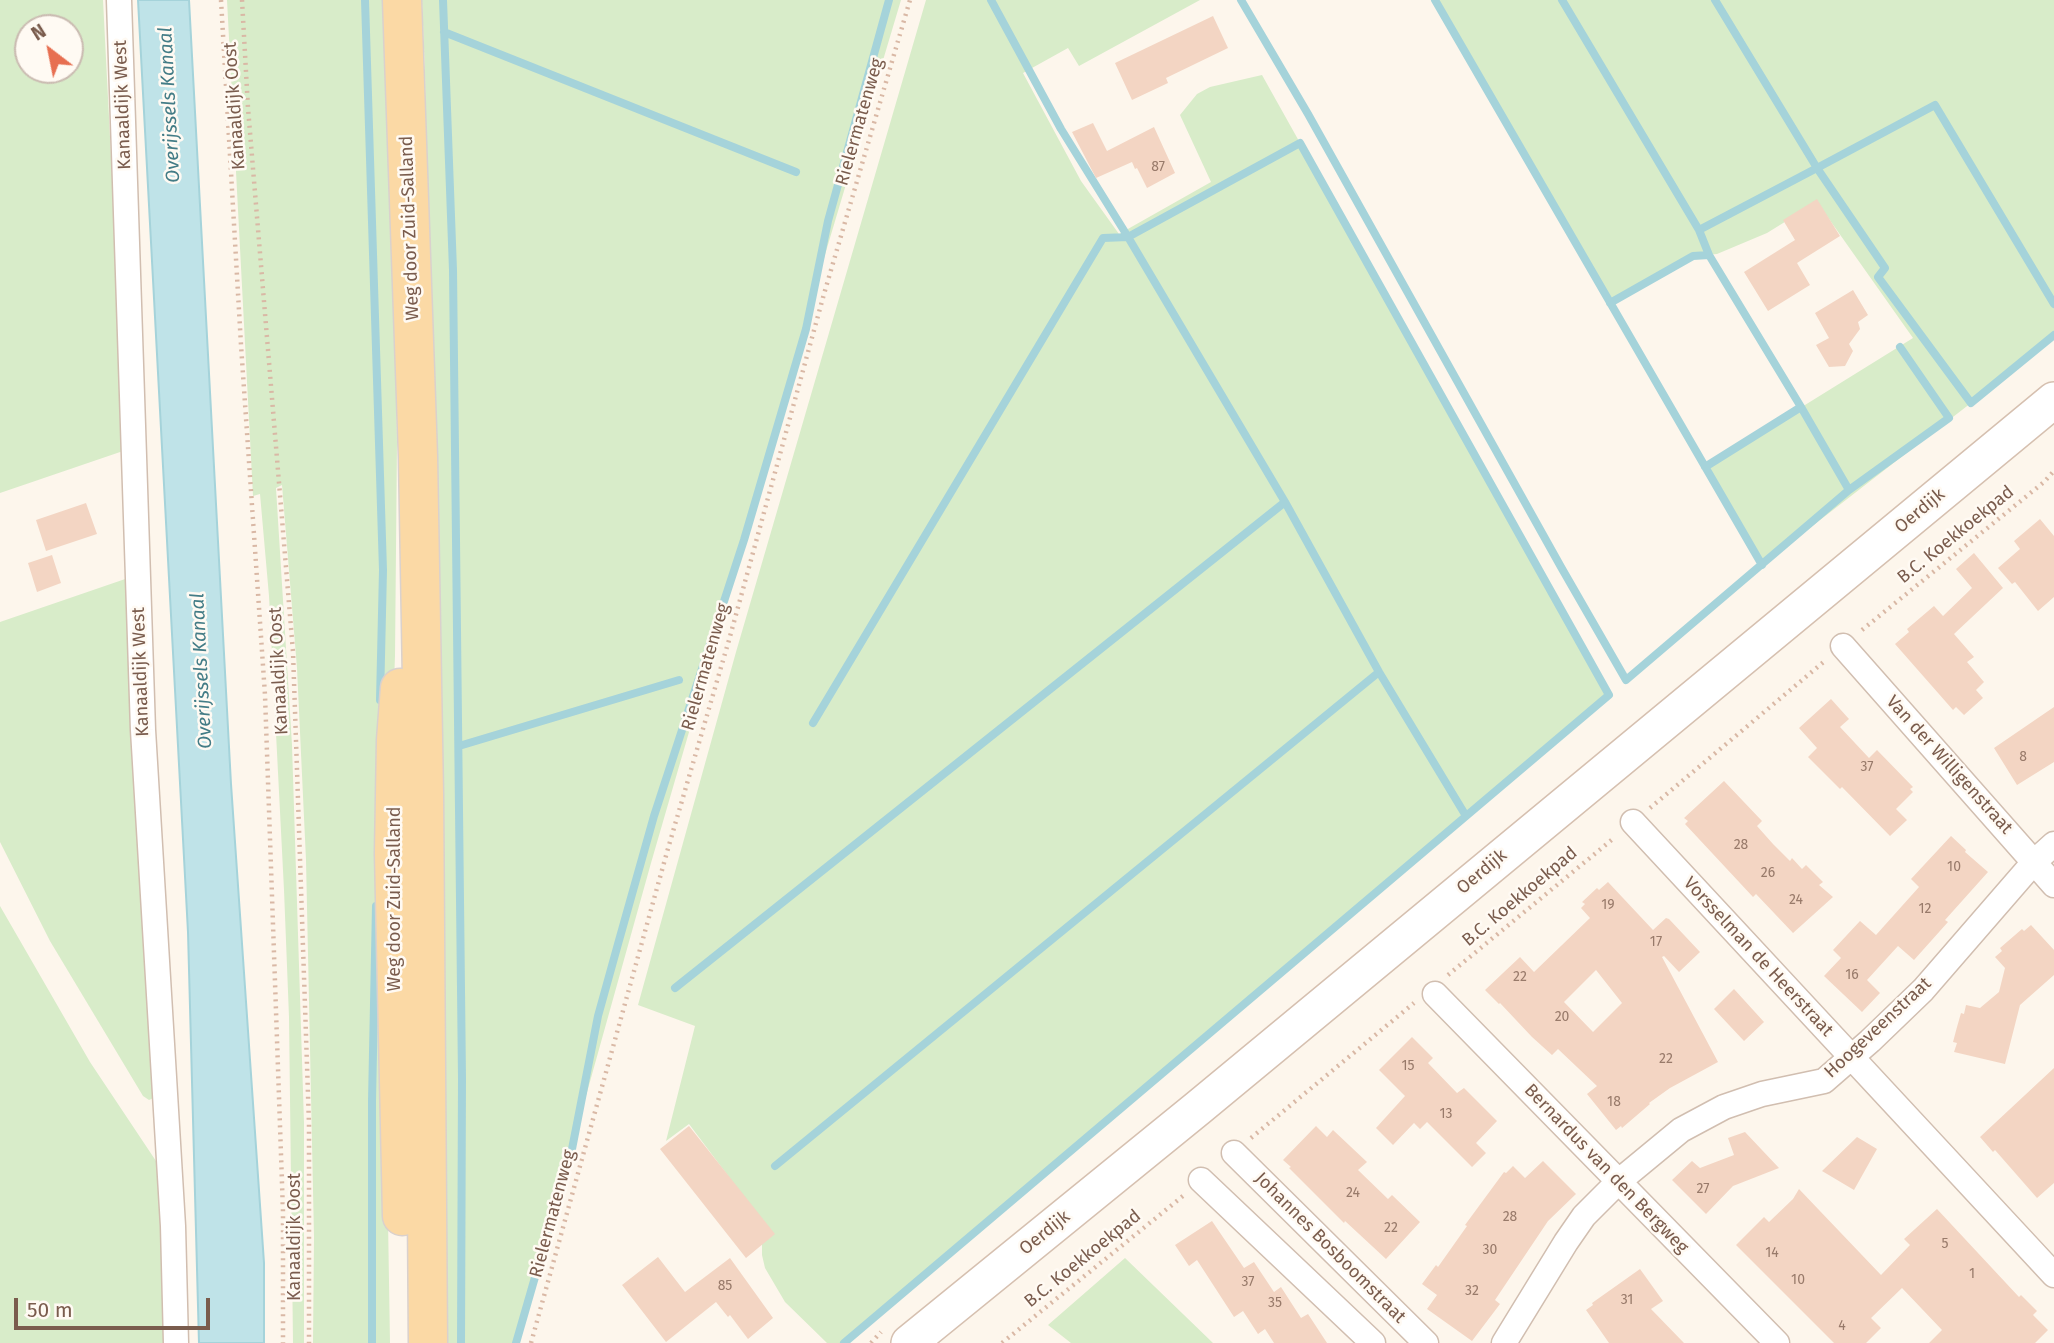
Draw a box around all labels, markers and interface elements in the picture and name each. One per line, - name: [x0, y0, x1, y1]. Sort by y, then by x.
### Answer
- north arrow: [14, 14, 84, 84]
- text: N: [27, 19, 50, 46]
- water label: Overijssels Kanaal: [155, 27, 185, 183]
- street label: Kanaaldijk West: [110, 40, 136, 170]
- street label: Kanaaldijk Oost: [220, 41, 250, 171]
- street label: Rielermatenweg: [831, 56, 889, 188]
- street label: Weg door Zuid-Salland: [396, 135, 424, 321]
- house number: 87: [1151, 159, 1165, 175]
- street label: B.C. Koekkoekpad: [1893, 481, 2019, 589]
- street label: Oerdijk: [1891, 484, 1949, 538]
- water label: Overijssels Kanaal: [187, 593, 217, 749]
- street label: Rielermatenweg: [677, 601, 735, 733]
- street label: Kanaaldijk Oost: [265, 606, 293, 736]
- street label: Kanaaldijk West: [128, 607, 154, 737]
- street label: Van der Willigenstraat: [1881, 691, 2017, 839]
- house number: 8: [2019, 749, 2027, 765]
- house number: 37: [1860, 759, 1874, 775]
- street label: Weg door Zuid-Salland: [384, 806, 406, 992]
- house number: 28: [1734, 837, 1748, 853]
- street label: B.C. Koekkoekpad: [1458, 843, 1582, 951]
- street label: Oerdijk: [1453, 845, 1511, 899]
- house number: 10: [1947, 859, 1961, 875]
- house number: 26: [1761, 865, 1775, 881]
- street label: Vorsselman de Heerstraat: [1678, 873, 1838, 1041]
- house number: 24: [1789, 892, 1803, 908]
- house number: 19: [1601, 897, 1615, 913]
- house number: 12: [1919, 901, 1931, 917]
- house number: 17: [1650, 934, 1662, 950]
- house number: 16: [1845, 967, 1859, 983]
- house number: 22: [1513, 969, 1527, 985]
- street label: Hoogeveenstraat: [1820, 973, 1936, 1083]
- house number: 20: [1555, 1009, 1569, 1025]
- house number: 22: [1659, 1051, 1673, 1067]
- house number: 15: [1401, 1058, 1415, 1074]
- street label: Bernardus van den Bergweg: [1519, 1080, 1693, 1258]
- house number: 18: [1607, 1094, 1621, 1110]
- house number: 13: [1439, 1106, 1453, 1122]
- street label: Rielermatenweg: [526, 1148, 580, 1280]
- street label: Johannes Bosboomstraat: [1250, 1168, 1410, 1328]
- street label: Kanaaldijk Oost: [284, 1173, 306, 1301]
- house number: 27: [1696, 1181, 1710, 1197]
- house number: 24: [1346, 1185, 1360, 1201]
- street label: B.C. Koekkoekpad: [1020, 1205, 1146, 1313]
- street label: Oerdijk: [1015, 1206, 1075, 1260]
- house number: 28: [1503, 1209, 1517, 1225]
- house number: 22: [1384, 1220, 1398, 1236]
- house number: 5: [1941, 1236, 1949, 1252]
- house number: 30: [1483, 1242, 1497, 1258]
- house number: 14: [1765, 1245, 1779, 1261]
- house number: 1: [1969, 1266, 1975, 1282]
- house number: 10: [1791, 1272, 1805, 1288]
- house number: 37: [1241, 1274, 1255, 1290]
- house number: 85: [718, 1278, 732, 1294]
- house number: 32: [1465, 1283, 1479, 1299]
- scale bar: [18, 1284, 214, 1328]
- house number: 31: [1621, 1292, 1633, 1308]
- house number: 35: [1268, 1295, 1282, 1311]
- text: 50 m: [27, 1297, 73, 1323]
- house number: 4: [1838, 1318, 1846, 1334]

